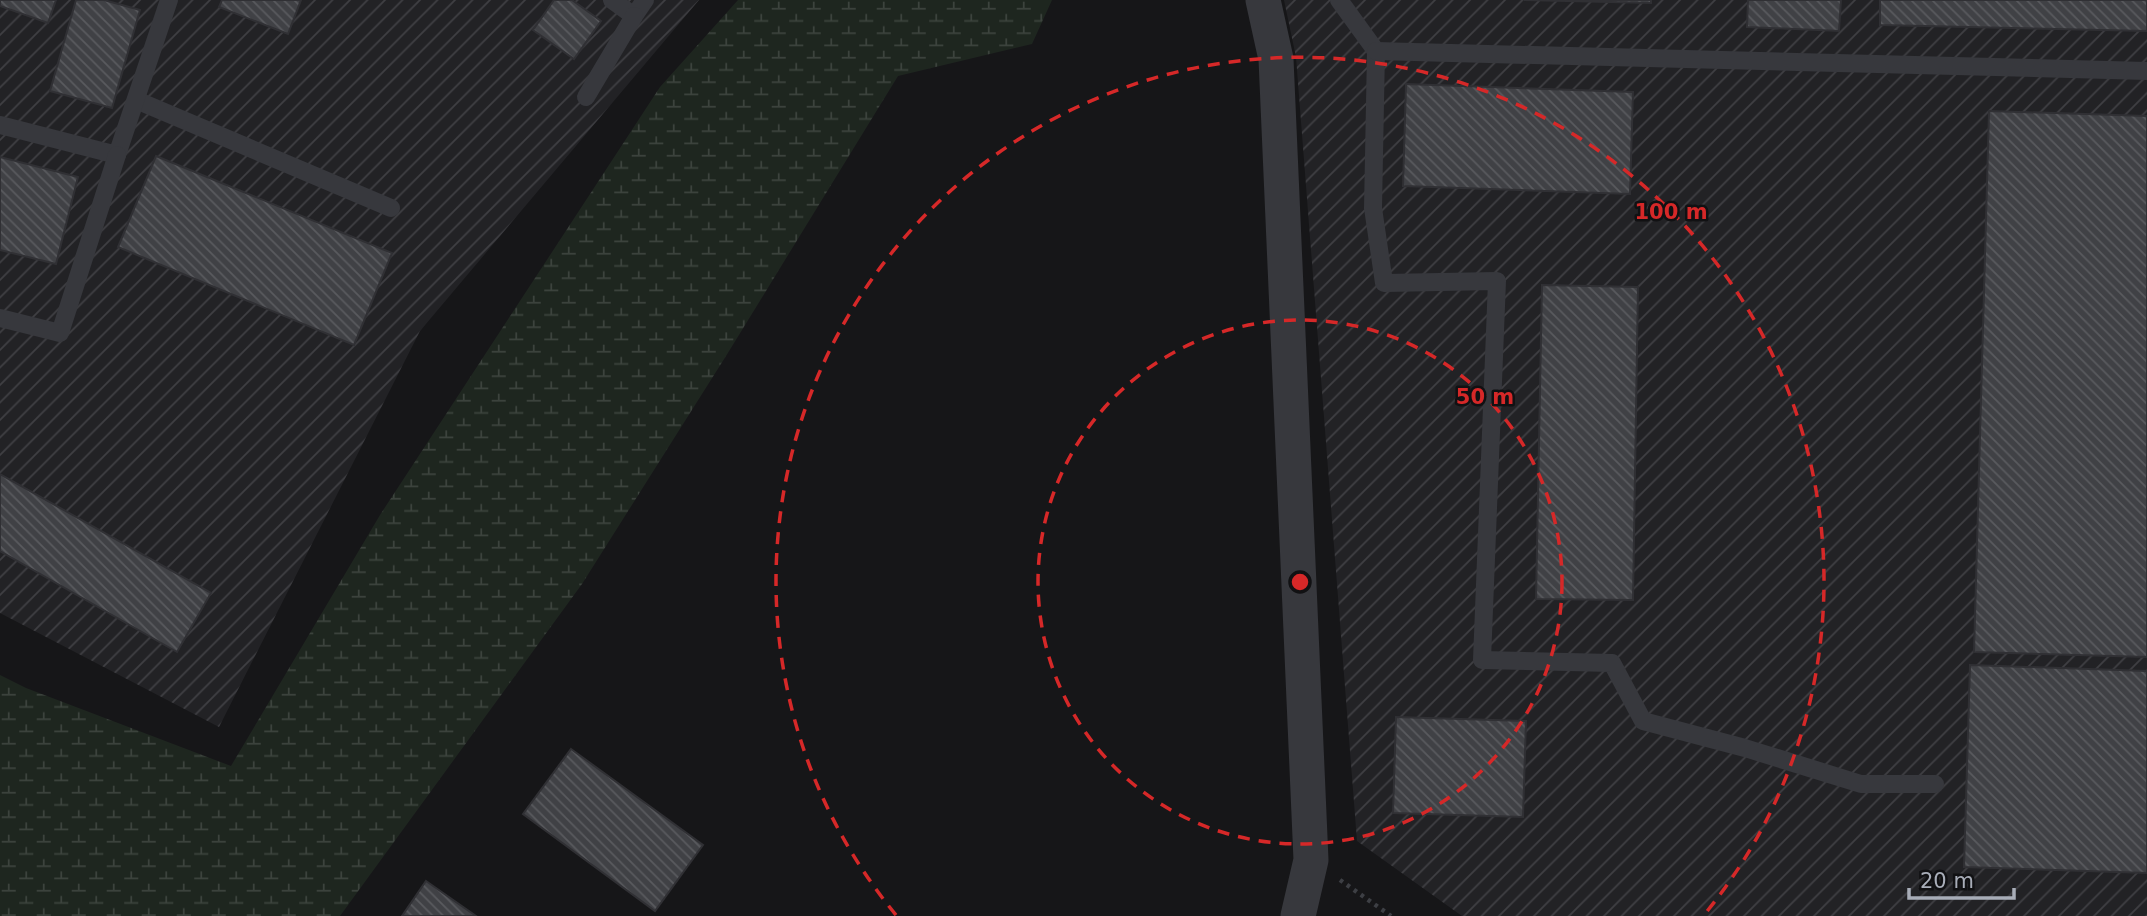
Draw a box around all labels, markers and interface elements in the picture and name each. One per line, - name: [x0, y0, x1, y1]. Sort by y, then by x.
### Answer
- text: 100 m: [1634, 200, 1708, 224]
- text: 50 m: [1456, 385, 1514, 409]
- centre of rings: [1288, 570, 1312, 594]
- scale bar: [1909, 856, 2014, 900]
- text: 20 m: [1920, 869, 1974, 893]

